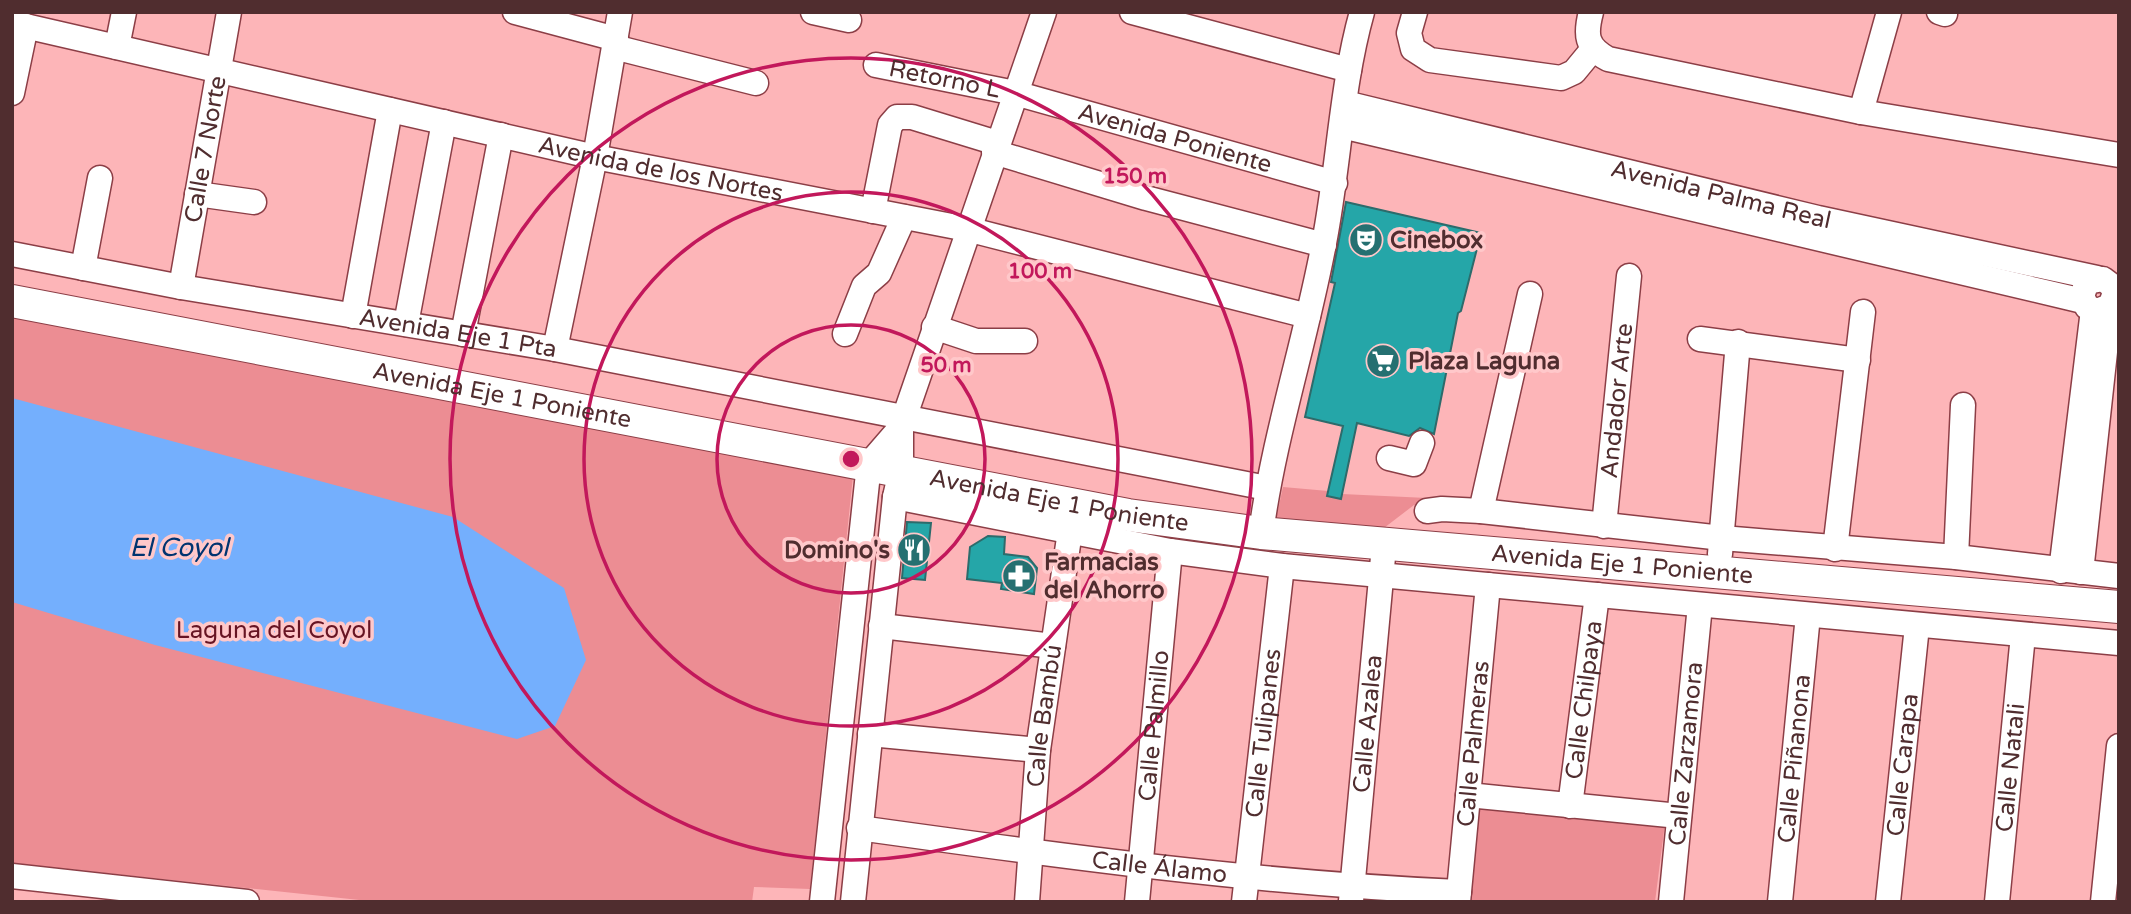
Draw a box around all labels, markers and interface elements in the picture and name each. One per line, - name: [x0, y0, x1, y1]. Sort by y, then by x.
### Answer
- street label: Retorno L: [886, 53, 1003, 104]
- street label: Calle 7 Norte: [178, 73, 232, 225]
- street label: Avenida Poniente: [1075, 97, 1275, 179]
- street label: Avenida de los Nortes: [536, 130, 786, 208]
- street label: Avenida Palma Real: [1608, 154, 1834, 235]
- text: 150 m: [1103, 164, 1167, 189]
- theatre icon: Cinebox: [1347, 221, 1385, 259]
- place label: Cinebox: [1390, 226, 1483, 255]
- text: 100 m: [1008, 259, 1072, 284]
- street label: Avenida Eje 1 Pta: [357, 302, 559, 364]
- street label: Andador Arte: [1594, 322, 1639, 480]
- supermarket icon: Plaza Laguna: [1364, 342, 1402, 380]
- place label: Plaza Laguna: [1408, 347, 1560, 376]
- text: 50 m: [920, 353, 972, 378]
- street label: Avenida Eje 1 Poniente: [370, 356, 634, 434]
- centre of rings: [839, 447, 863, 471]
- street label: Avenida Eje 1 Poniente: [927, 463, 1190, 538]
- restaurant icon: Domino's: [895, 531, 933, 569]
- water label: El Coyol: [129, 532, 232, 563]
- place label: Domino's: [784, 536, 890, 565]
- street label: Avenida Eje 1 Poniente: [1490, 538, 1754, 590]
- place label: Farmacias del Ahorro: [1044, 548, 1165, 605]
- pharmacy icon: Farmacias del Ahorro: [1000, 557, 1038, 595]
- park label: Laguna del Coyol: [176, 616, 372, 645]
- street label: Calle Chilpaya: [1559, 619, 1608, 781]
- street label: Calle Bambú: [1021, 642, 1068, 788]
- street label: Calle Tulipanes: [1239, 647, 1287, 819]
- street label: Calle Palmillo: [1132, 649, 1175, 803]
- street label: Calle Azalea: [1347, 654, 1388, 794]
- street label: Calle Palmeras: [1451, 659, 1495, 828]
- street label: Calle Zarzamora: [1662, 660, 1709, 847]
- street label: Calle Piñanona: [1771, 673, 1817, 844]
- street label: Calle Carapa: [1880, 692, 1924, 838]
- street label: Calle Natali: [1989, 702, 2031, 833]
- street label: Calle Álamo: [1090, 845, 1228, 889]

